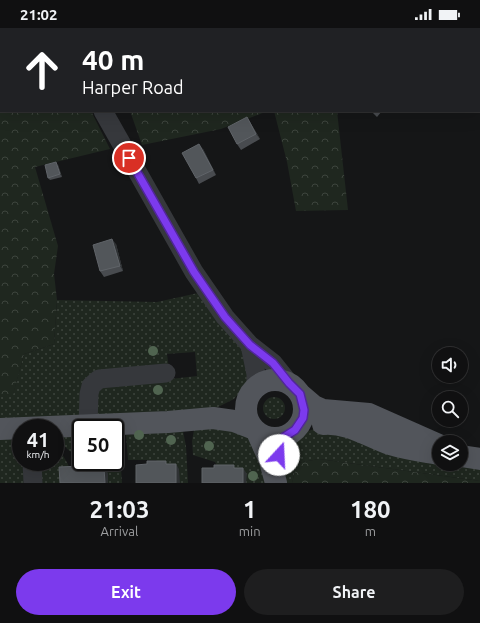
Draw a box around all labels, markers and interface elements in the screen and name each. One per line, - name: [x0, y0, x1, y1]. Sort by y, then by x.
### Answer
- text: 21:02: [20, 6, 58, 23]
- icon: ahead: [16, 44, 68, 96]
- text: 40 m: [82, 44, 144, 75]
- text: Harper Road: [82, 77, 184, 97]
- pin: [112, 141, 146, 175]
- icon: arrive: [118, 147, 140, 169]
- map controls: [432, 347, 468, 471]
- button: sound: [432, 347, 468, 383]
- button: search: [432, 391, 468, 427]
- speed limit sign: 50: [72, 419, 124, 471]
- text: 41: [27, 428, 49, 451]
- position arrow: [258, 434, 300, 476]
- button: layers: [432, 435, 468, 471]
- text: km/h: [26, 449, 50, 460]
- text: 21:03: [89, 496, 149, 523]
- text: 1: [243, 496, 256, 523]
- text: 180: [350, 496, 391, 523]
- text: Arrival: [100, 524, 138, 538]
- text: min: [239, 524, 261, 538]
- text: m: [365, 524, 376, 538]
- button: Exit: [16, 569, 236, 615]
- button: Share: [244, 569, 464, 615]

